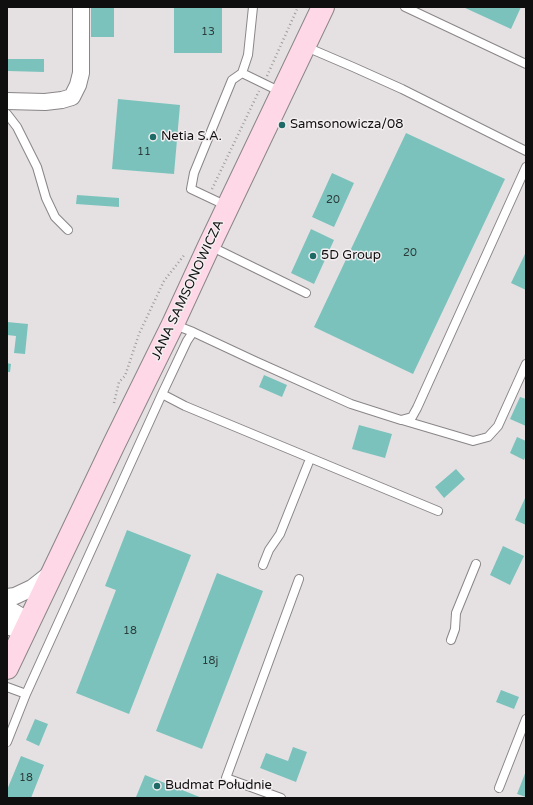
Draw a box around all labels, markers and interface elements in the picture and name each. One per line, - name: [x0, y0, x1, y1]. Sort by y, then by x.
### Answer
- house number: 13: [201, 25, 215, 39]
- place label: Samsonowicza/08: [290, 117, 403, 133]
- marker: Samsonowicza/08: [277, 120, 287, 130]
- place label: Netia S.A.: [161, 129, 222, 145]
- marker: Netia S.A.: [148, 132, 158, 142]
- house number: 11: [137, 145, 151, 159]
- house number: 20: [326, 193, 340, 207]
- street label: JANA SAMSONOWICZA: [149, 217, 227, 363]
- house number: 20: [403, 246, 417, 260]
- place label: 5D Group: [321, 248, 381, 264]
- marker: 5D Group: [308, 251, 318, 261]
- house number: 18: [123, 624, 137, 638]
- house number: 18j: [202, 654, 218, 668]
- house number: 18: [19, 771, 33, 785]
- place label: Budmat Południe: [165, 778, 272, 794]
- marker: Budmat Południe: [152, 781, 162, 791]

